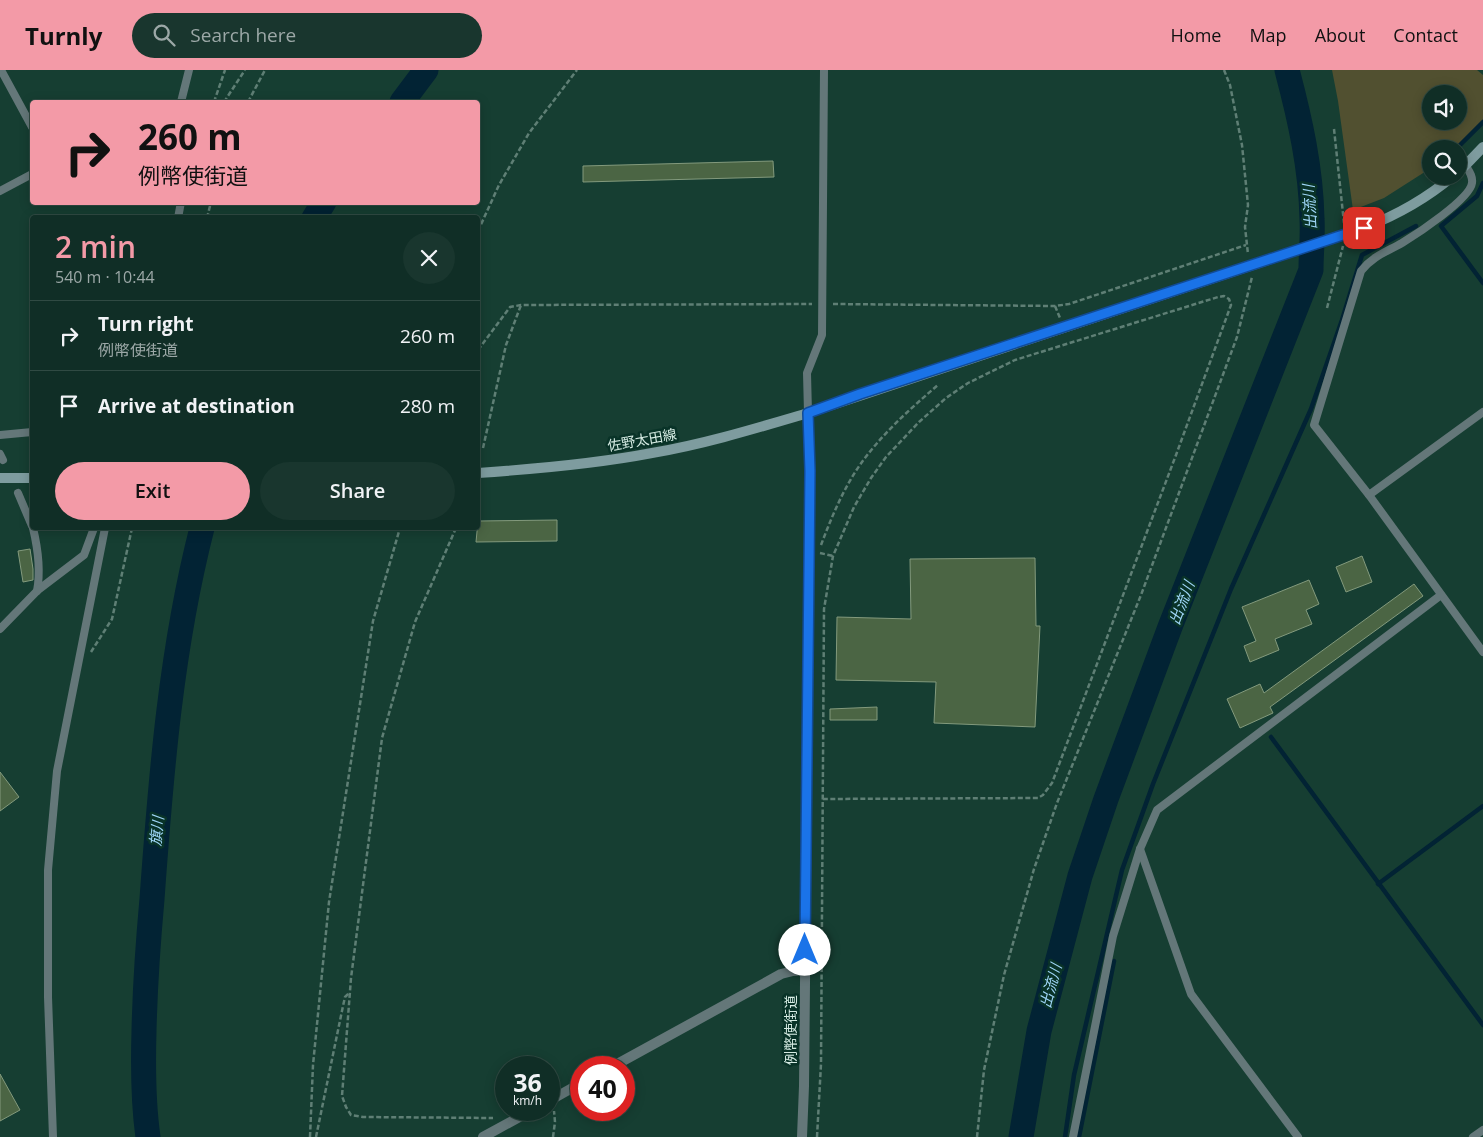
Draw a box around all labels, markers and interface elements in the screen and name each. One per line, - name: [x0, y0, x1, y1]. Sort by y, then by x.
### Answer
- search box: [132, 13, 482, 58]
- text: Turnly: [25, 19, 102, 52]
- icon: search: [150, 21, 178, 49]
- text: Search here: [190, 22, 296, 48]
- text: Home: [1171, 23, 1221, 47]
- text: Map: [1249, 23, 1287, 47]
- text: About: [1315, 23, 1365, 47]
- text: Contact: [1393, 23, 1458, 47]
- map controls: [1422, 85, 1467, 185]
- button: sound: [1422, 85, 1467, 130]
- text: 260 m: [138, 113, 242, 160]
- icon: right: [55, 120, 120, 185]
- button: search: [1422, 140, 1467, 185]
- text: 例幣使街道: [138, 160, 248, 190]
- water label: 出流川: [1298, 182, 1320, 230]
- pin: [1343, 207, 1385, 249]
- icon: arrive: [1350, 214, 1378, 242]
- text: 2 min: [55, 226, 136, 267]
- button: close: [403, 232, 455, 284]
- text: 540 m · 10:44: [55, 266, 155, 288]
- text: Turn right: [98, 311, 193, 337]
- icon: right: [55, 322, 83, 350]
- text: 260 m: [400, 323, 455, 349]
- text: 例幣使街道: [98, 339, 178, 361]
- icon: arrive: [55, 392, 83, 420]
- text: Arrive at destination: [98, 393, 295, 419]
- text: 280 m: [400, 393, 455, 419]
- street label: 佐野太田線: [606, 424, 678, 455]
- button: Exit: [55, 462, 250, 520]
- button: Share: [260, 462, 455, 520]
- water label: 出流川: [1164, 576, 1199, 627]
- water label: 旗川: [144, 813, 168, 847]
- position arrow: [778, 923, 830, 975]
- water label: 出流川: [1035, 959, 1066, 1010]
- street label: 例幣使街道: [781, 995, 800, 1065]
- speed limit sign: 40: [570, 1056, 635, 1121]
- text: 36: [513, 1065, 542, 1099]
- text: km/h: [513, 1092, 542, 1109]

